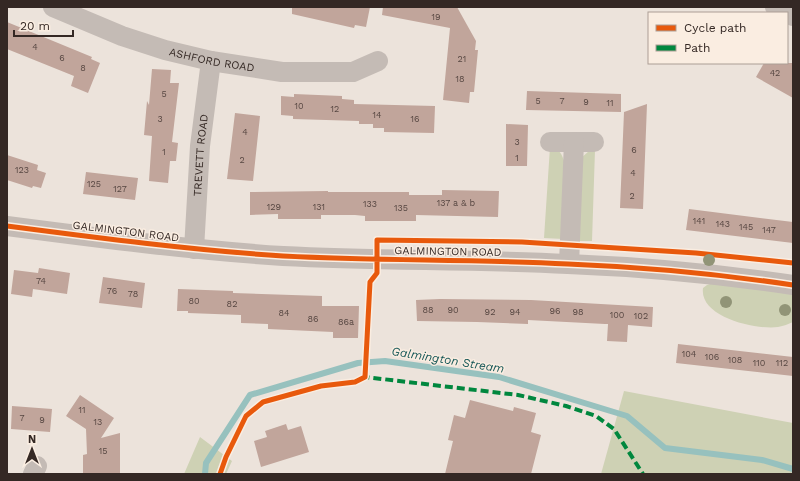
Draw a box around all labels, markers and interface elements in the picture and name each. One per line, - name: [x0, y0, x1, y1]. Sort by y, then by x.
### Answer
- scale bar: [14, 12, 73, 38]
- house number: 19: [431, 12, 441, 22]
- legend: [648, 12, 788, 64]
- text: 20 m: [20, 19, 50, 33]
- text: Cycle path: [684, 21, 746, 35]
- text: Path: [684, 41, 710, 55]
- house number: 4: [32, 42, 38, 52]
- street label: ASHFORD ROAD: [168, 45, 255, 75]
- house number: 6: [59, 53, 65, 63]
- house number: 21: [458, 54, 466, 64]
- house number: 8: [80, 63, 86, 73]
- house number: 42: [770, 68, 780, 78]
- house number: 18: [455, 74, 465, 84]
- house number: 5: [161, 89, 167, 99]
- house number: 5: [535, 96, 541, 106]
- house number: 7: [559, 96, 565, 106]
- house number: 9: [583, 97, 589, 107]
- house number: 11: [606, 98, 614, 108]
- house number: 10: [294, 101, 304, 111]
- house number: 12: [331, 104, 339, 114]
- house number: 14: [372, 110, 382, 120]
- street label: TREVETT ROAD: [191, 113, 211, 197]
- house number: 3: [157, 114, 163, 124]
- house number: 16: [411, 114, 419, 124]
- house number: 4: [242, 127, 248, 137]
- house number: 3: [514, 137, 520, 147]
- house number: 6: [631, 145, 637, 155]
- house number: 1: [162, 147, 166, 157]
- house number: 1: [515, 153, 519, 163]
- house number: 2: [239, 155, 245, 165]
- house number: 123: [15, 165, 29, 175]
- house number: 4: [630, 168, 636, 178]
- house number: 125: [87, 179, 101, 189]
- house number: 127: [113, 184, 127, 194]
- house number: 2: [629, 191, 635, 201]
- house number: 137 a & b: [437, 198, 476, 208]
- house number: 133: [363, 199, 377, 209]
- house number: 129: [267, 202, 281, 212]
- house number: 131: [313, 202, 325, 212]
- house number: 135: [394, 203, 408, 213]
- house number: 141: [693, 216, 705, 226]
- street label: GALMINGTON ROAD: [72, 219, 180, 244]
- house number: 143: [716, 219, 730, 229]
- house number: 145: [739, 222, 753, 232]
- house number: 147: [762, 225, 776, 235]
- street label: GALMINGTON ROAD: [394, 244, 502, 259]
- house number: 74: [36, 276, 46, 286]
- house number: 76: [107, 286, 117, 296]
- house number: 78: [128, 289, 138, 299]
- house number: 80: [188, 296, 200, 306]
- house number: 82: [227, 299, 237, 309]
- house number: 88: [422, 305, 434, 315]
- house number: 90: [447, 305, 459, 315]
- house number: 96: [549, 306, 561, 316]
- house number: 92: [485, 307, 495, 317]
- house number: 94: [509, 307, 521, 317]
- house number: 98: [572, 307, 584, 317]
- house number: 84: [278, 308, 290, 318]
- house number: 100: [610, 310, 625, 320]
- house number: 102: [634, 311, 648, 321]
- house number: 86: [307, 314, 319, 324]
- house number: 86a: [338, 317, 354, 327]
- water label: Galmington Stream: [391, 344, 505, 376]
- house number: 104: [682, 349, 697, 359]
- house number: 106: [705, 352, 719, 362]
- house number: 108: [728, 355, 742, 365]
- house number: 110: [753, 358, 766, 368]
- house number: 112: [776, 358, 788, 368]
- house number: 11: [78, 405, 86, 415]
- house number: 7: [19, 413, 25, 423]
- house number: 9: [39, 415, 45, 425]
- house number: 13: [94, 417, 102, 427]
- north arrow: [12, 429, 52, 469]
- text: N: [28, 433, 36, 446]
- house number: 15: [99, 446, 107, 456]

